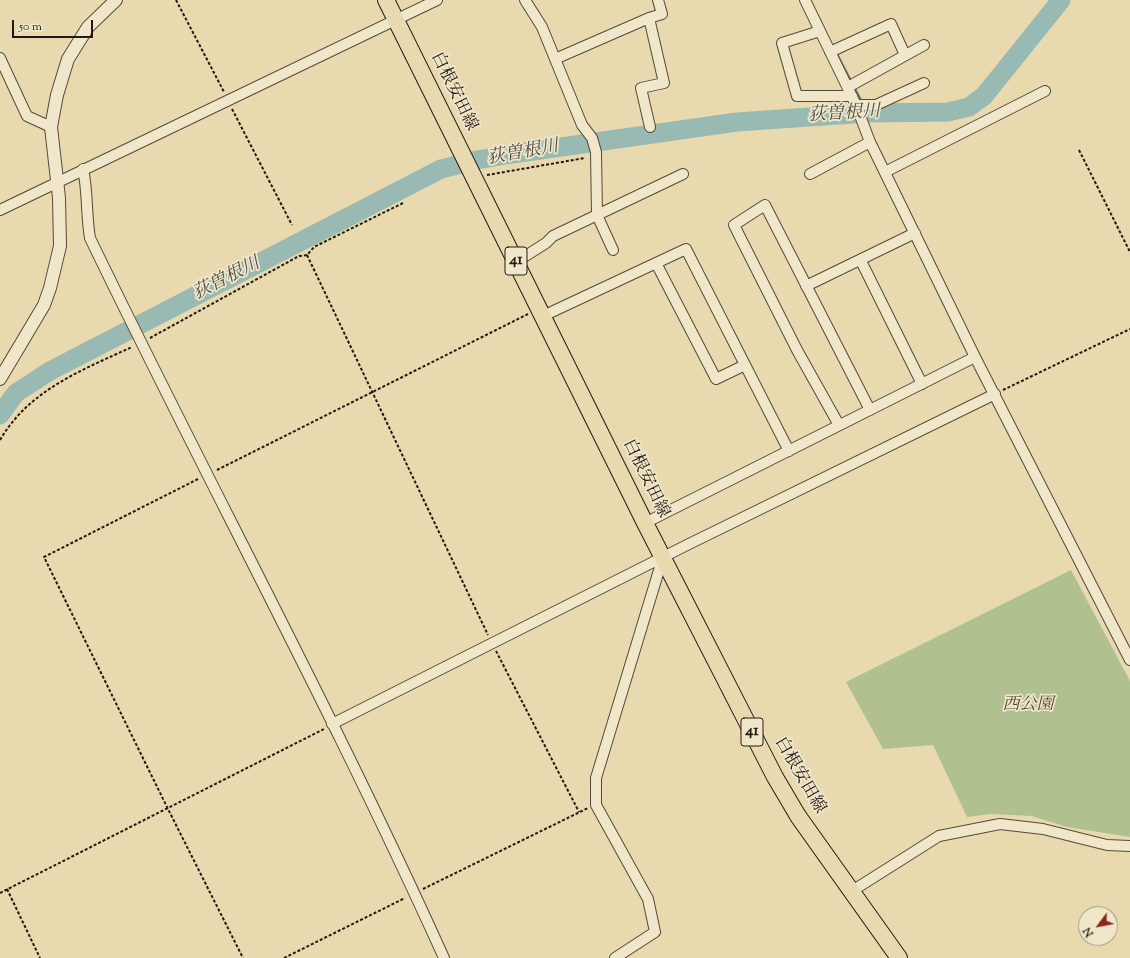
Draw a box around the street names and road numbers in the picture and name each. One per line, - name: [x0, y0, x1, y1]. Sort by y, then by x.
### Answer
- street label: 白根安田線: [425, 49, 481, 135]
- road number: 41: [505, 247, 527, 275]
- street label: 白根安田線: [617, 436, 673, 522]
- road number: 41: [741, 718, 763, 746]
- street label: 白根安田線: [769, 734, 829, 818]

